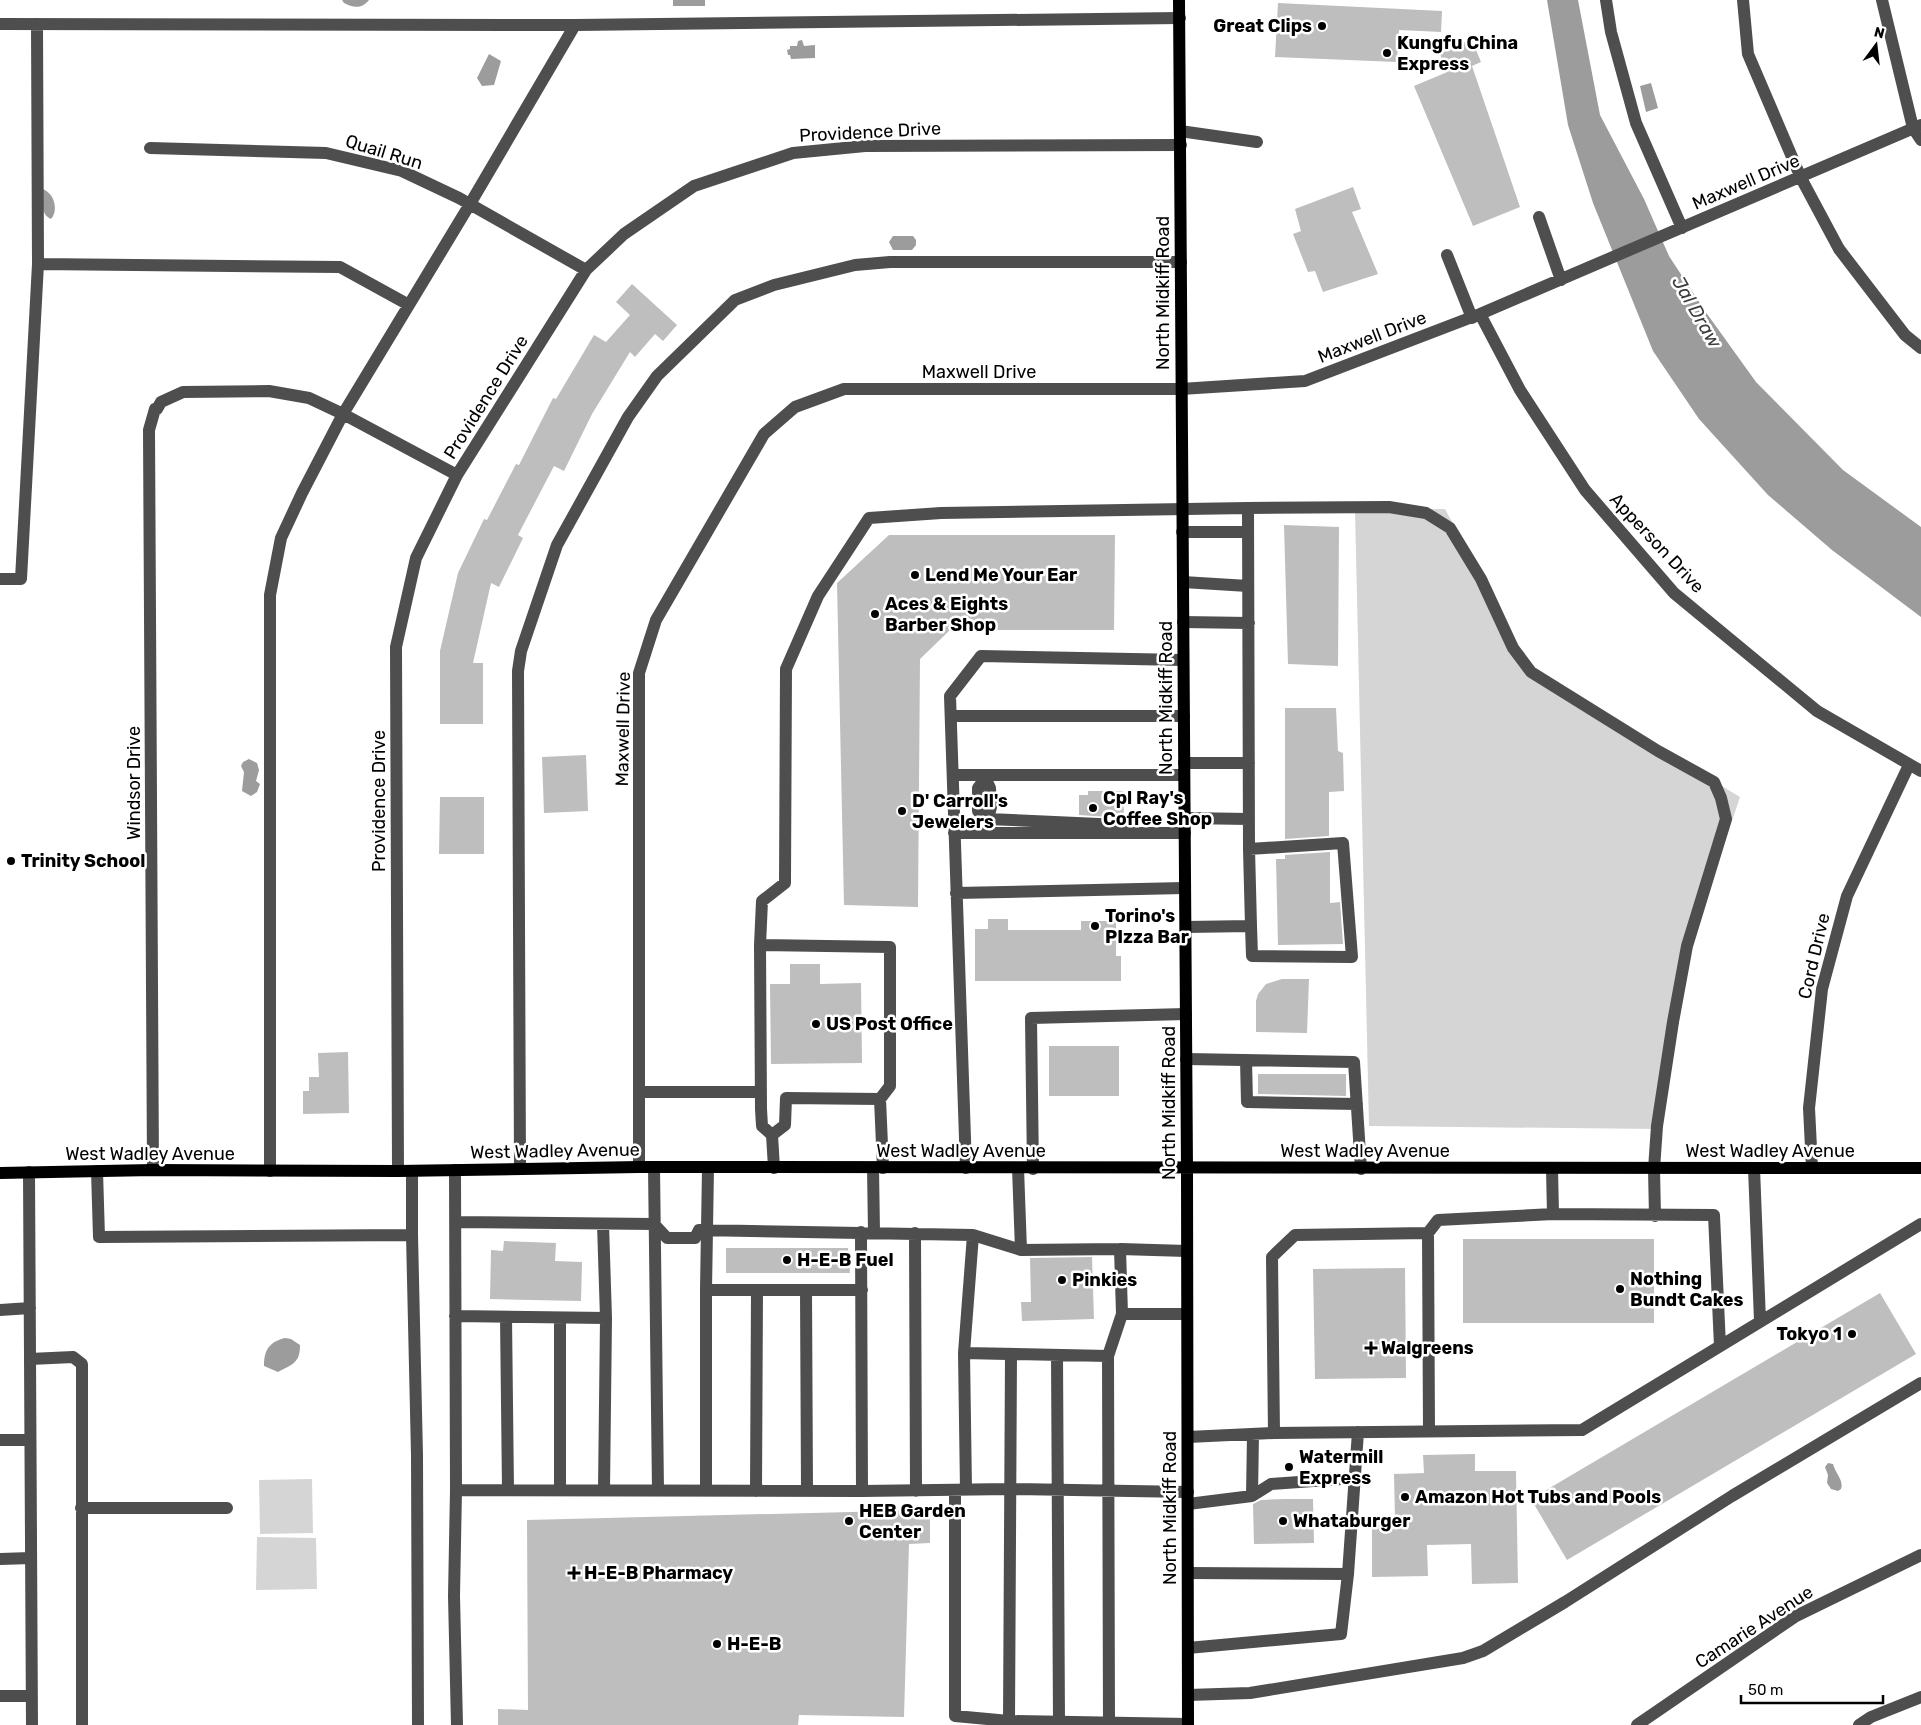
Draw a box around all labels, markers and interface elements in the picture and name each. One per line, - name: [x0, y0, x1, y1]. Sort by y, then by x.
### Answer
- place label: Great Clips: [1213, 15, 1312, 37]
- marker: Great Clips: [1316, 20, 1328, 32]
- north arrow: [1851, 20, 1901, 70]
- text: N: [1872, 23, 1886, 42]
- place label: Kungfu China Express: [1397, 32, 1518, 75]
- marker: Kungfu China Express: [1381, 47, 1393, 59]
- street label: Providence Drive: [799, 117, 941, 147]
- street label: Quail Run: [343, 130, 425, 174]
- street label: Maxwell Drive: [1689, 149, 1803, 215]
- street label: North Midkiff Road: [1152, 216, 1174, 370]
- water label: Jal Draw: [1667, 272, 1727, 353]
- street label: Maxwell Drive: [1315, 306, 1429, 368]
- street label: Providence Drive: [439, 331, 533, 463]
- street label: Maxwell Drive: [922, 361, 1036, 383]
- street label: Apperson Drive: [1605, 488, 1709, 598]
- place label: Lend Me Your Ear: [925, 564, 1077, 586]
- marker: Lend Me Your Ear: [909, 569, 921, 581]
- place label: Aces & Eights Barber Shop: [885, 593, 1008, 636]
- marker: Aces & Eights Barber Shop: [869, 608, 881, 620]
- street label: North Midkiff Road: [1155, 621, 1177, 775]
- street label: Maxwell Drive: [611, 671, 635, 787]
- street label: Windsor Drive: [123, 726, 145, 840]
- street label: Providence Drive: [368, 730, 390, 872]
- place label: Cpl Ray's Coffee Shop: [1103, 787, 1212, 830]
- place label: D' Carroll's Jewelers: [912, 790, 1008, 833]
- marker: Cpl Ray's Coffee Shop: [1087, 802, 1099, 814]
- marker: D' Carroll's Jewelers: [896, 805, 908, 817]
- place label: Trinity School: [21, 850, 145, 872]
- marker: Trinity School: [5, 855, 17, 867]
- place label: Torino's PIzza Bar: [1105, 905, 1189, 948]
- street label: Cord Drive: [1793, 911, 1835, 1001]
- marker: Torino's PIzza Bar: [1089, 920, 1101, 932]
- place label: US Post Office: [826, 1013, 953, 1035]
- marker: US Post Office: [810, 1018, 822, 1030]
- street label: North Midkiff Road: [1158, 1026, 1180, 1180]
- street label: West Wadley Avenue: [470, 1139, 640, 1163]
- street label: West Wadley Avenue: [876, 1140, 1046, 1162]
- street label: West Wadley Avenue: [1280, 1140, 1450, 1162]
- street label: West Wadley Avenue: [1685, 1140, 1855, 1162]
- street label: West Wadley Avenue: [65, 1143, 235, 1165]
- place label: H-E-B Fuel: [797, 1249, 894, 1271]
- marker: H-E-B Fuel: [781, 1254, 793, 1266]
- place label: Nothing Bundt Cakes: [1630, 1268, 1743, 1311]
- place label: Pinkies: [1072, 1269, 1137, 1291]
- marker: Pinkies: [1056, 1274, 1068, 1286]
- marker: Nothing Bundt Cakes: [1614, 1283, 1626, 1295]
- place label: Tokyo 1: [1777, 1323, 1842, 1345]
- marker: Tokyo 1: [1846, 1328, 1858, 1340]
- place label: Walgreens: [1381, 1337, 1474, 1359]
- marker: Walgreens: [1365, 1342, 1377, 1354]
- street label: North Midkiff Road: [1159, 1431, 1181, 1585]
- place label: Watermill Express: [1299, 1446, 1383, 1489]
- marker: Watermill Express: [1283, 1461, 1295, 1473]
- place label: Amazon Hot Tubs and Pools: [1415, 1486, 1661, 1508]
- marker: Amazon Hot Tubs and Pools: [1399, 1491, 1411, 1503]
- place label: HEB Garden Center: [859, 1500, 966, 1543]
- place label: Whataburger: [1293, 1510, 1410, 1532]
- marker: HEB Garden Center: [843, 1515, 855, 1527]
- marker: Whataburger: [1277, 1515, 1289, 1527]
- place label: H-E-B Pharmacy: [584, 1562, 733, 1584]
- marker: H-E-B Pharmacy: [568, 1567, 580, 1579]
- street label: Camarie Avenue: [1691, 1581, 1817, 1673]
- place label: H-E-B: [727, 1633, 781, 1655]
- marker: H-E-B: [711, 1638, 723, 1650]
- scale bar: [1741, 1672, 1884, 1704]
- text: 50 m: [1748, 1681, 1783, 1699]

